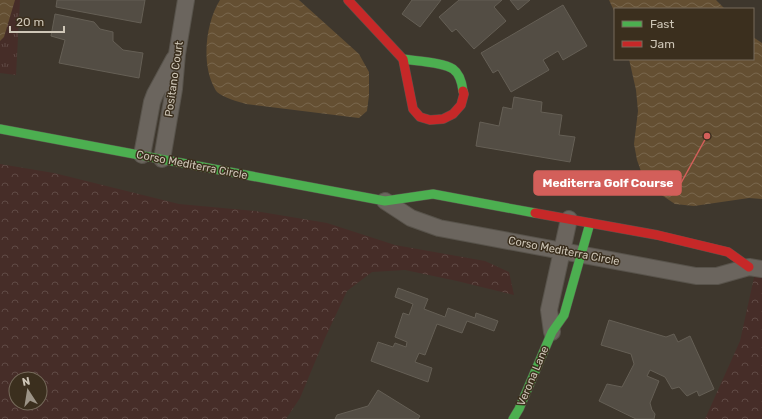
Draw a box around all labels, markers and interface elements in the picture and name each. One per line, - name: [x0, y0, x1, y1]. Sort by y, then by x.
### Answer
- scale bar: [10, 8, 64, 34]
- legend: [614, 8, 754, 60]
- text: 20 m: [16, 15, 44, 29]
- text: Fast: [650, 17, 674, 31]
- text: Jam: [650, 37, 675, 51]
- street label: Positano Court: [162, 40, 186, 118]
- street label: Corso Mediterra Circle: [135, 148, 249, 182]
- callout: Mediterra Golf Course: [534, 171, 681, 195]
- text: Mediterra Golf Course: [543, 176, 673, 190]
- street label: Corso Mediterra Circle: [507, 234, 621, 268]
- street label: Verona Lane: [515, 344, 551, 408]
- north arrow: [8, 371, 48, 411]
- text: N: [21, 375, 31, 389]

